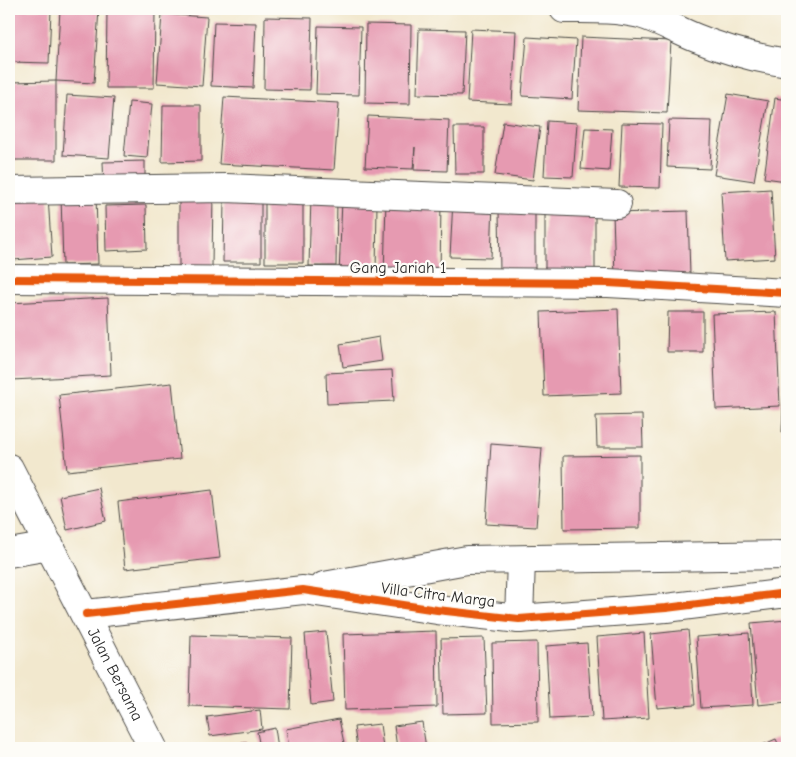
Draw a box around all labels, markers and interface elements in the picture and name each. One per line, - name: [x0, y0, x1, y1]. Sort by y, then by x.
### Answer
- street label: Gang Jariah 1: [350, 259, 446, 277]
- street label: Villa Citra Marga: [380, 579, 496, 611]
- street label: Jalan Bersama: [84, 625, 146, 724]

